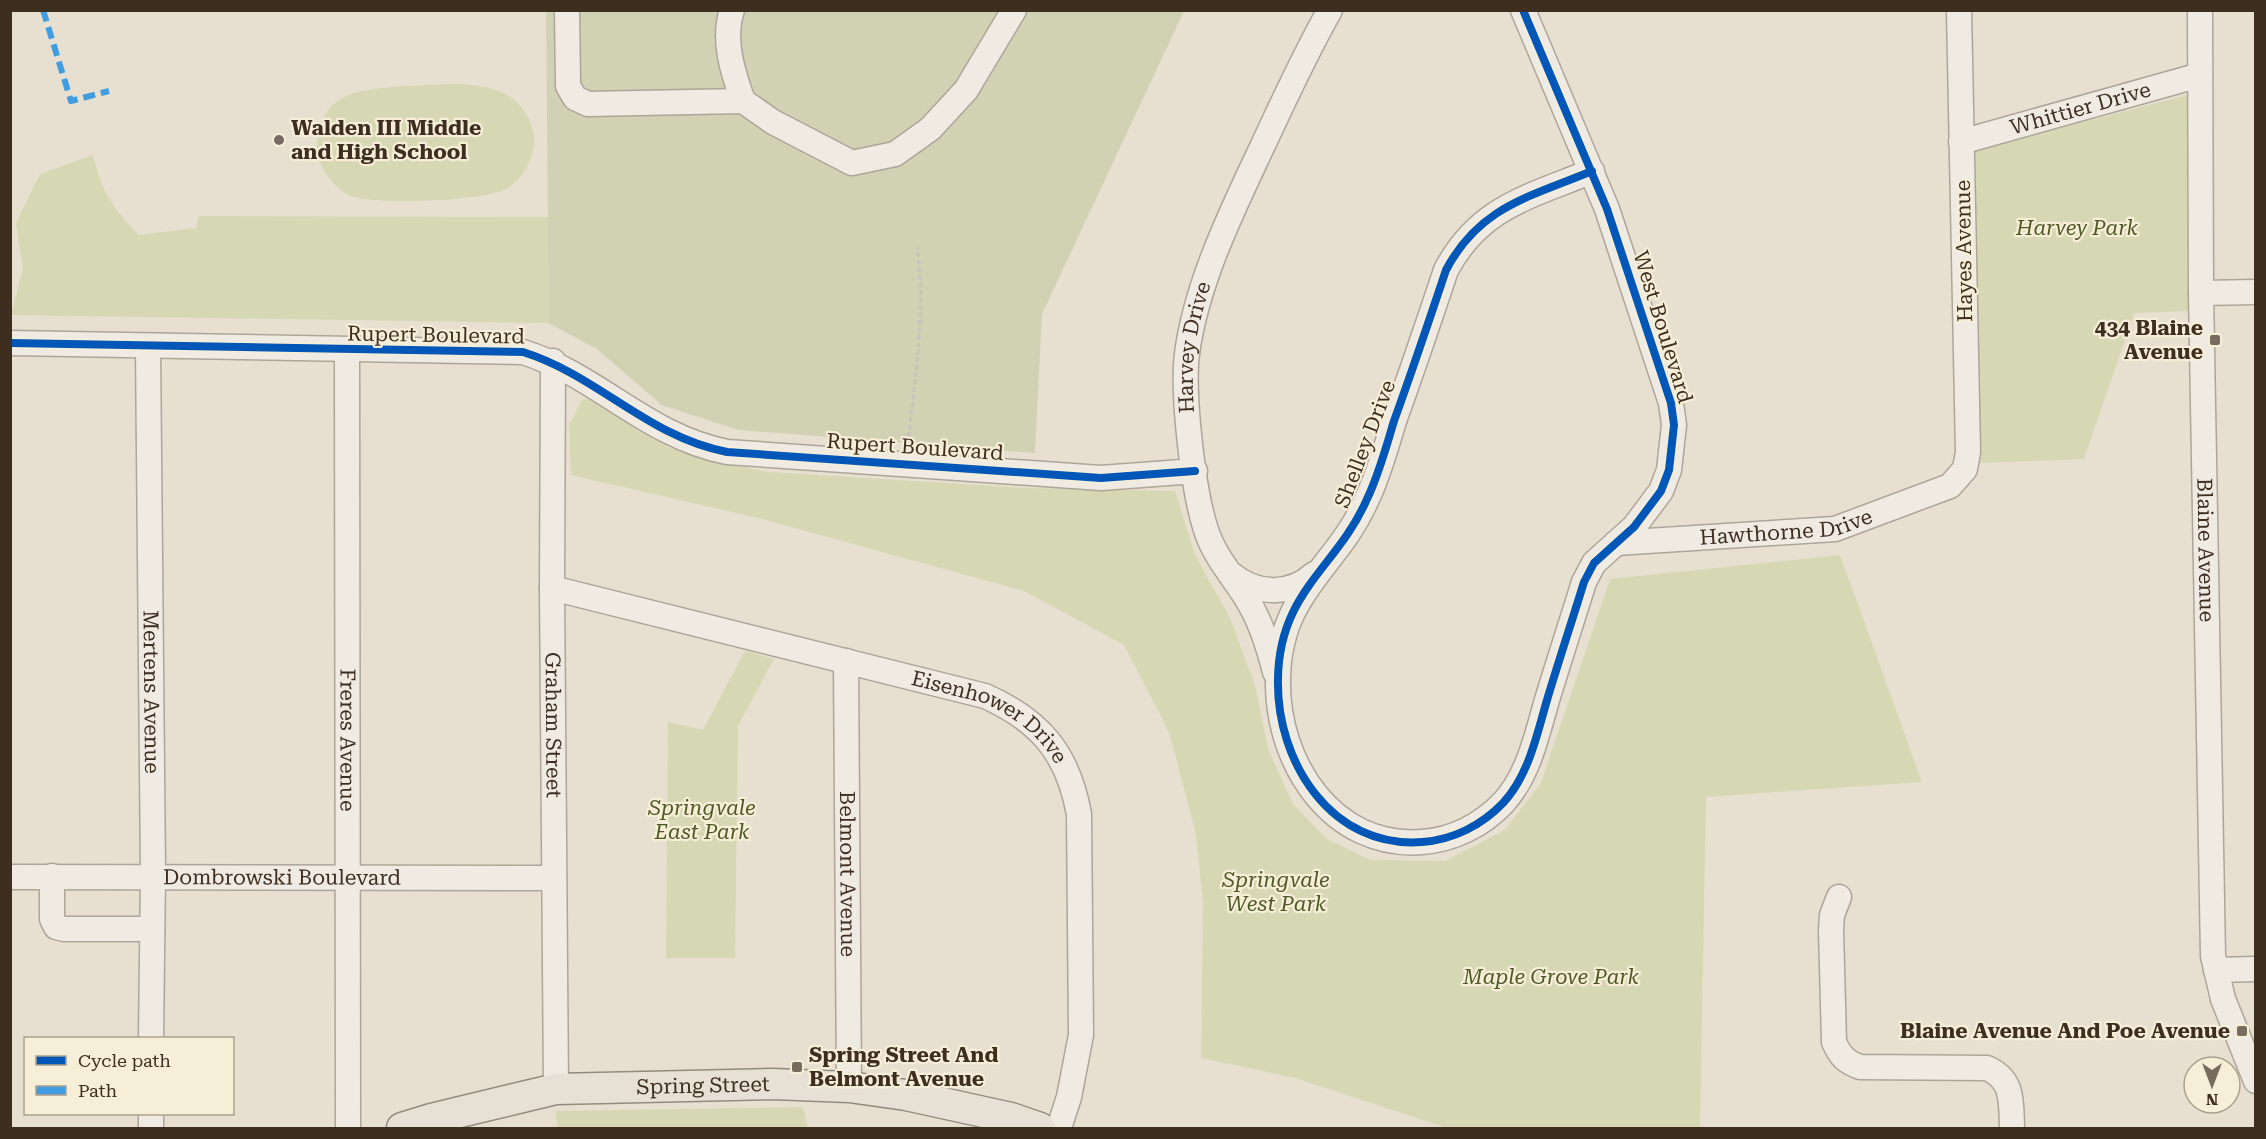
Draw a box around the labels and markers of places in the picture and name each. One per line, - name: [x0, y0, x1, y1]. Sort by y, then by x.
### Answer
- place label: Walden III Middle and High School: [291, 116, 481, 164]
- marker: Walden III Middle and High School: [272, 133, 286, 147]
- place label: 434 Blaine Avenue: [2095, 316, 2203, 364]
- marker: 434 Blaine Avenue: [2208, 333, 2222, 347]
- place label: Blaine Avenue And Poe Avenue: [1900, 1019, 2230, 1043]
- marker: Blaine Avenue And Poe Avenue: [2235, 1024, 2249, 1038]
- place label: Spring Street And Belmont Avenue: [809, 1043, 998, 1091]
- marker: Spring Street And Belmont Avenue: [790, 1060, 804, 1074]

